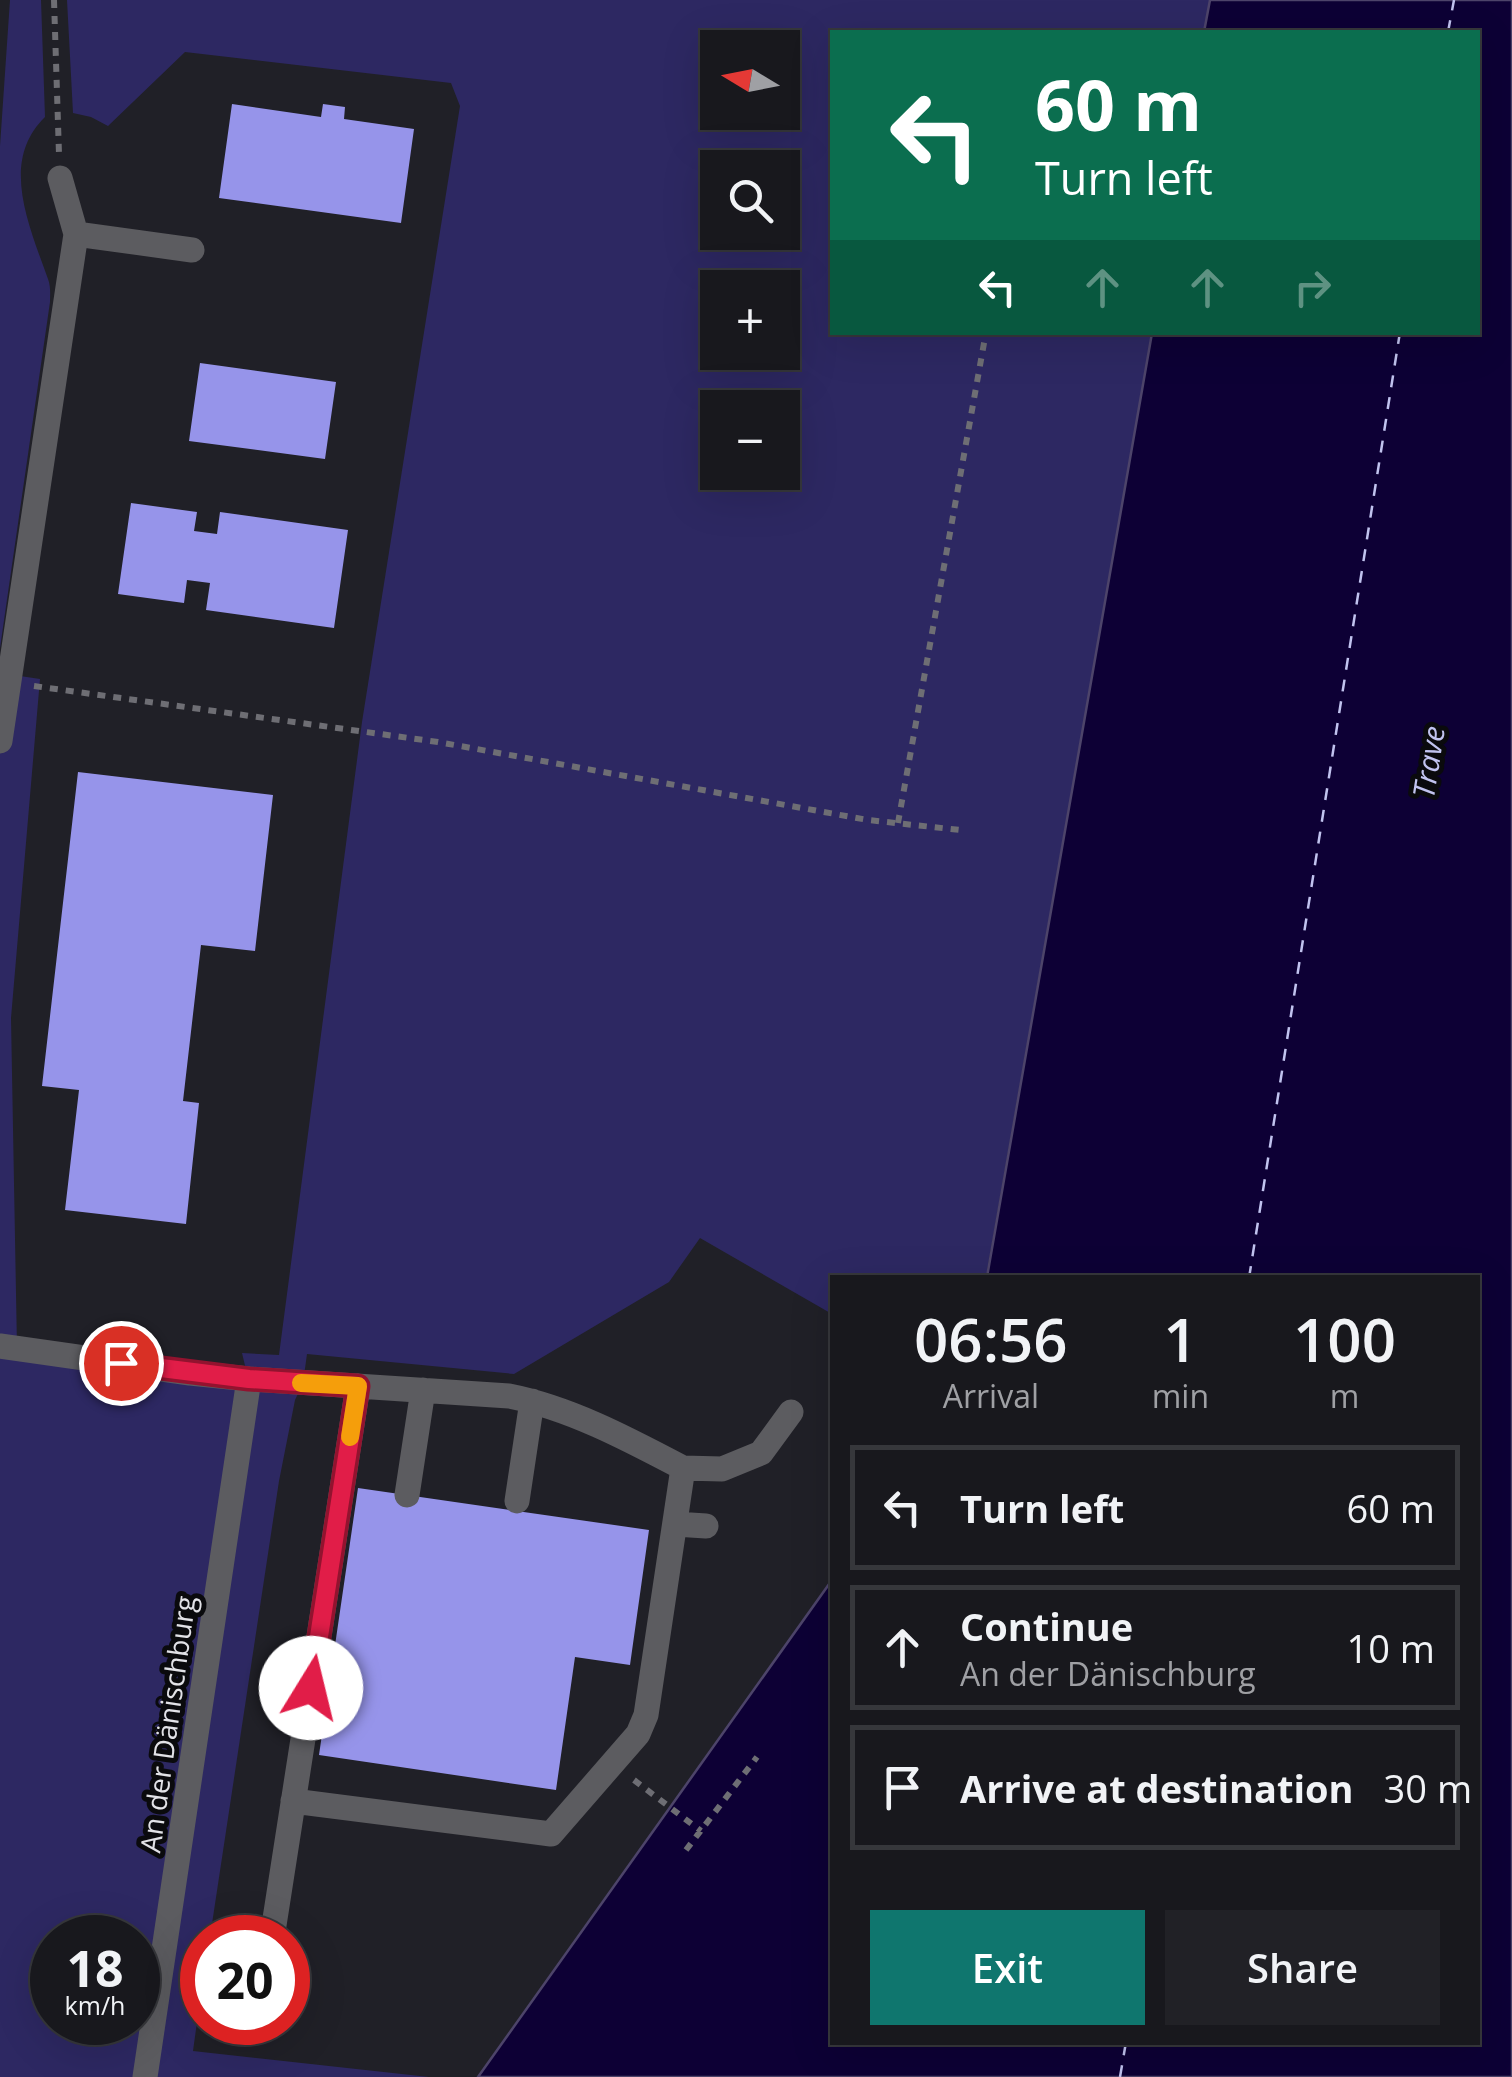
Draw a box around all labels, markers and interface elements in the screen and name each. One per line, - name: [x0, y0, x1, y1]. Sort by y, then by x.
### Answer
- north arrow: [700, 30, 800, 130]
- map controls: [700, 30, 800, 490]
- text: 60 m: [1035, 56, 1202, 152]
- icon: left: [870, 70, 1000, 200]
- text: Turn left: [1035, 147, 1213, 208]
- button: search: [700, 150, 800, 250]
- icon: left: [970, 260, 1025, 315]
- icon: ahead: [1075, 260, 1130, 315]
- icon: ahead: [1180, 260, 1235, 315]
- icon: right: [1285, 260, 1340, 315]
- button: +: [700, 270, 800, 370]
- button: −: [700, 390, 800, 490]
- water label: Trave: [1402, 723, 1454, 801]
- text: 06:56: [914, 1298, 1068, 1380]
- text: 1: [1163, 1298, 1198, 1380]
- text: 100: [1293, 1298, 1396, 1380]
- pin: [79, 1321, 164, 1406]
- icon: arrive: [94, 1336, 149, 1391]
- text: Arrival: [943, 1374, 1039, 1417]
- text: min: [1152, 1374, 1209, 1417]
- text: m: [1330, 1374, 1359, 1417]
- icon: left: [875, 1480, 930, 1535]
- text: Turn left: [960, 1482, 1124, 1534]
- text: 60 m: [1346, 1482, 1435, 1534]
- street label: An der Dänischburg: [130, 1593, 204, 1855]
- text: Continue: [960, 1600, 1133, 1652]
- icon: ahead: [875, 1620, 930, 1675]
- text: 10 m: [1346, 1622, 1435, 1674]
- position arrow: [259, 1636, 363, 1740]
- text: An der Dänischburg: [960, 1652, 1256, 1695]
- icon: arrive: [875, 1760, 930, 1815]
- text: Arrive at destination: [960, 1762, 1354, 1814]
- text: 30 m: [1384, 1762, 1472, 1814]
- button: Exit: [870, 1910, 1145, 2025]
- button: Share: [1165, 1910, 1440, 2025]
- speed limit sign: 20: [180, 1915, 310, 2045]
- text: 18: [66, 1934, 124, 2002]
- text: km/h: [65, 1988, 125, 2022]

